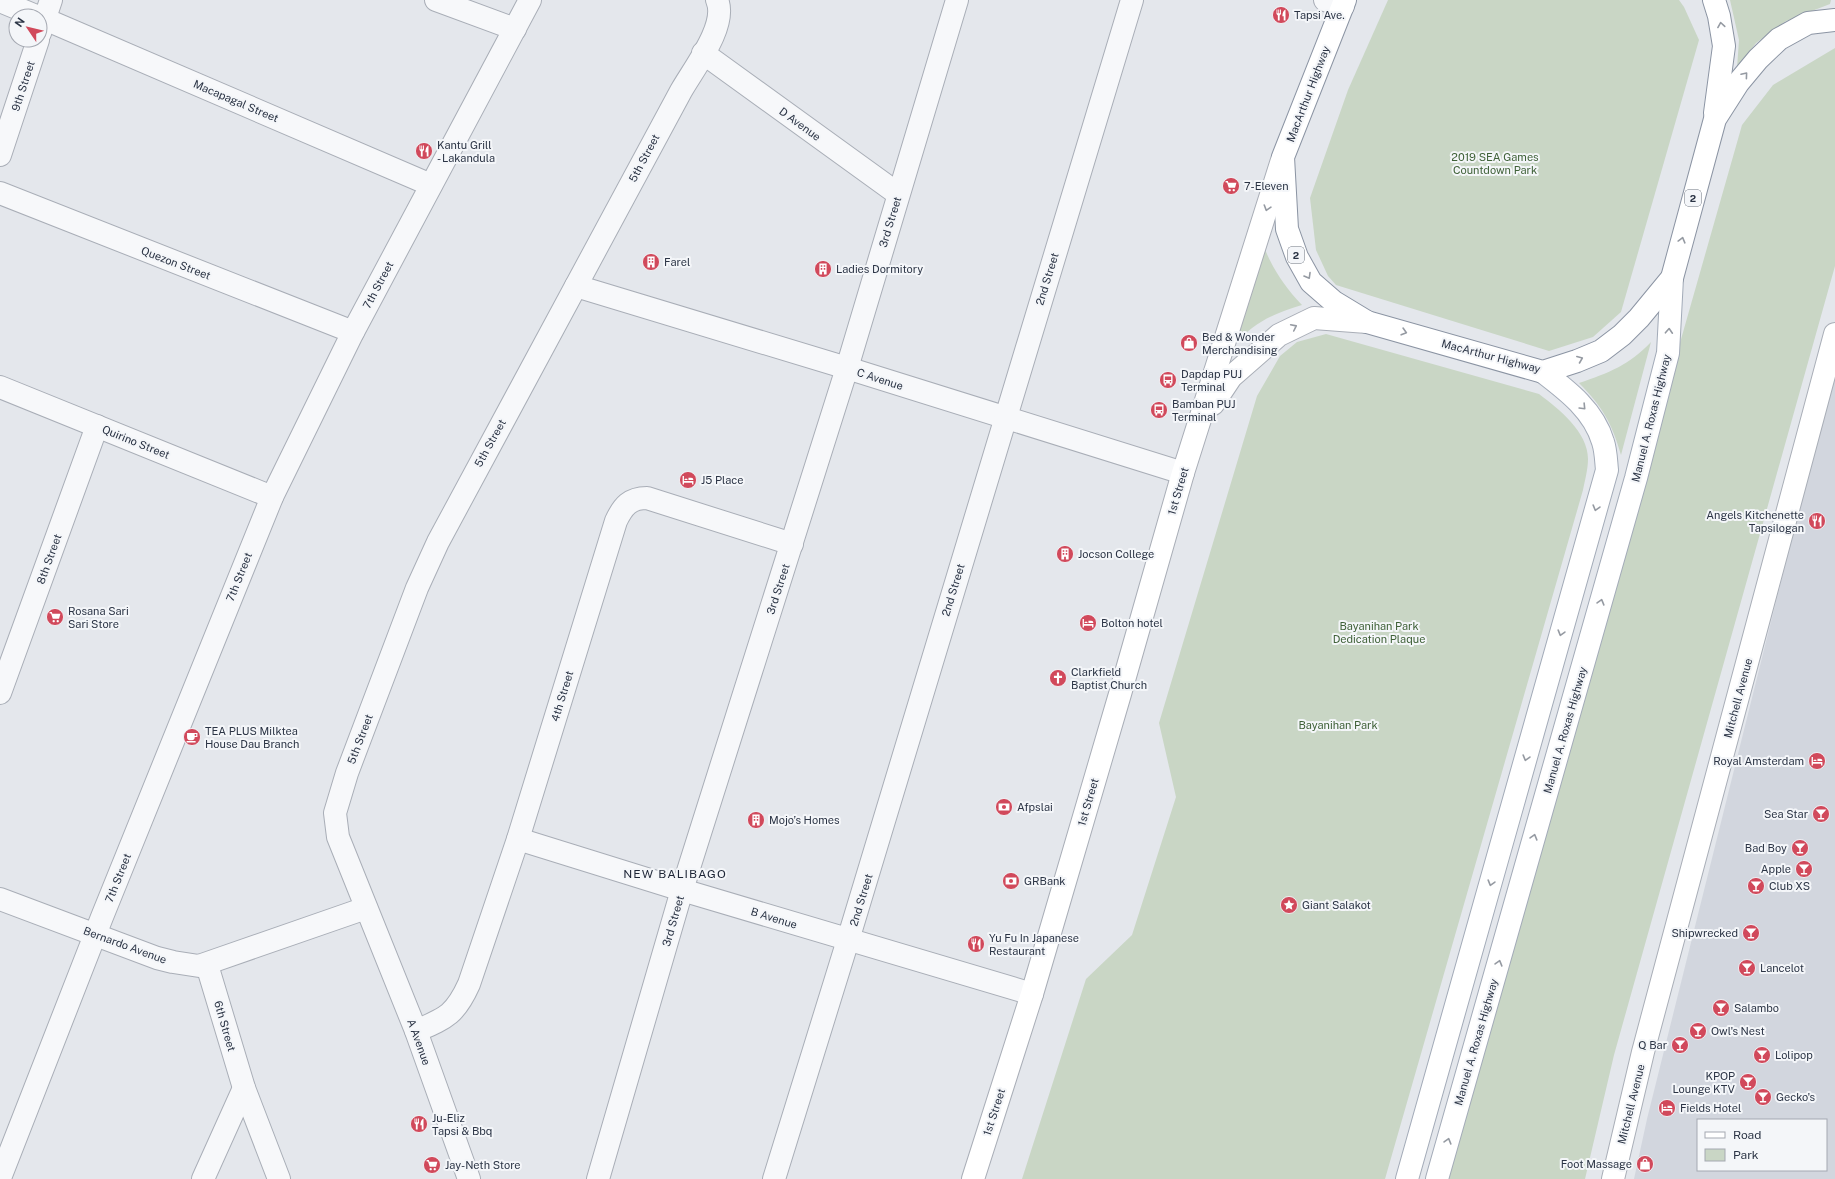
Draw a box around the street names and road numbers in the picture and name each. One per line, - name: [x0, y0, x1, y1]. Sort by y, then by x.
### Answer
- street label: MacArthur Highway: [1284, 44, 1332, 144]
- street label: 9th Street: [9, 59, 37, 113]
- street label: Macapagal Street: [192, 78, 280, 124]
- street label: D Avenue: [777, 105, 823, 143]
- street label: 5th Street: [626, 132, 662, 184]
- road number: 2: [1685, 190, 1701, 206]
- street label: 3rd Street: [877, 195, 903, 249]
- street label: Quezon Street: [140, 244, 212, 282]
- road number: 2: [1288, 247, 1304, 263]
- street label: 2nd Street: [1033, 251, 1061, 307]
- street label: 7th Street: [360, 259, 396, 311]
- street label: MacArthur Highway: [1440, 337, 1542, 375]
- street label: Manuel A. Roxas Highway: [1629, 353, 1673, 483]
- street label: C Avenue: [855, 366, 905, 392]
- street label: 5th Street: [472, 417, 508, 469]
- street label: Quirino Street: [100, 423, 172, 461]
- street label: 1st Street: [1165, 466, 1191, 516]
- street label: 8th Street: [34, 532, 64, 586]
- street label: 7th Street: [224, 551, 254, 603]
- street label: 3rd Street: [764, 562, 792, 616]
- street label: 2nd Street: [939, 562, 967, 618]
- street label: Mitchell Avenue: [1722, 657, 1754, 739]
- street label: Manuel A. Roxas Highway: [1541, 665, 1589, 795]
- street label: 4th Street: [549, 669, 575, 723]
- street label: 5th Street: [345, 712, 375, 766]
- street label: 1st Street: [1075, 777, 1101, 827]
- street label: 7th Street: [103, 852, 133, 904]
- street label: 2nd Street: [847, 872, 875, 928]
- street label: 3rd Street: [660, 894, 686, 948]
- street label: B Avenue: [749, 905, 799, 931]
- street label: Bernardo Avenue: [82, 924, 168, 966]
- street label: Manuel A. Roxas Highway: [1452, 977, 1500, 1107]
- street label: 6th Street: [212, 999, 238, 1053]
- street label: A Avenue: [405, 1017, 433, 1067]
- street label: Mitchell Avenue: [1615, 1063, 1647, 1145]
- street label: 1st Street: [981, 1087, 1007, 1137]

